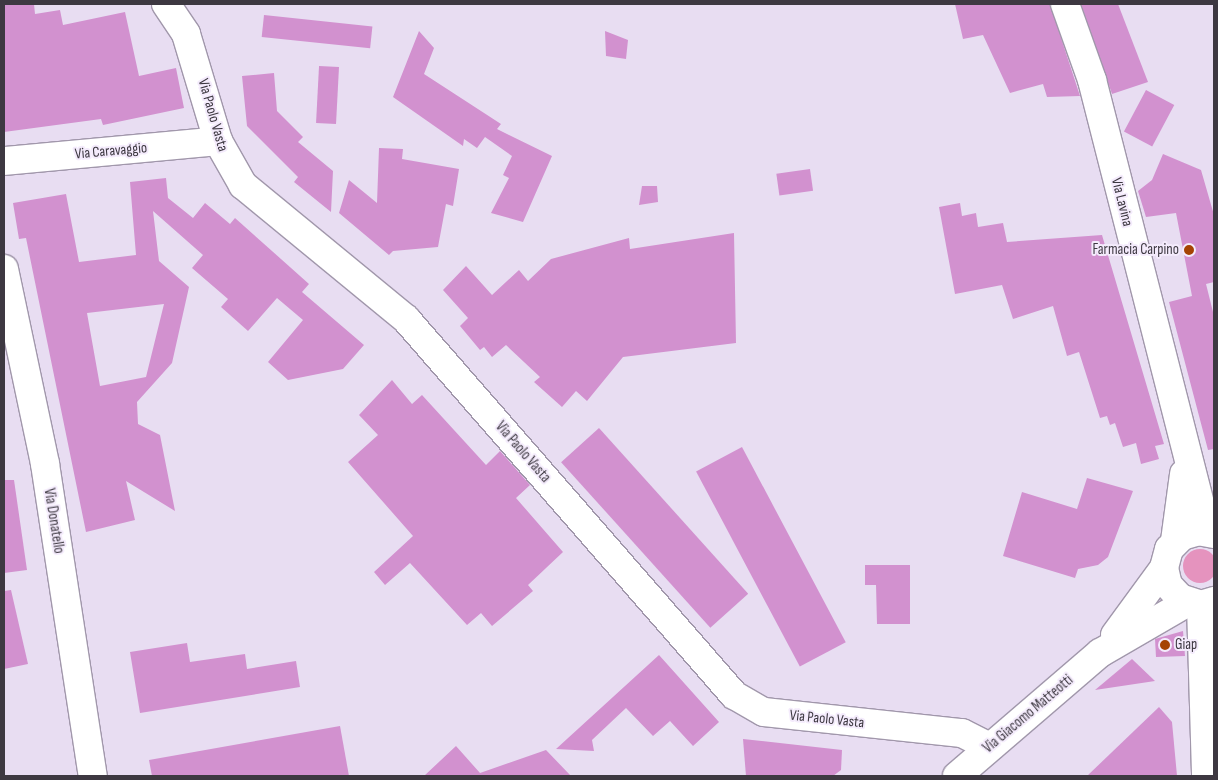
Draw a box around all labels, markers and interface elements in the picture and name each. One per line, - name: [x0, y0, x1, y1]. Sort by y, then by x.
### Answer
- street label: Via Paolo Vasta: [194, 76, 232, 154]
- street label: Via Caravaggio: [74, 139, 148, 163]
- street label: Via Lavina: [1107, 176, 1137, 228]
- place label: Farmacia Carpino: [1092, 241, 1179, 259]
- marker: Farmacia Carpino: [1183, 244, 1195, 256]
- street label: Via Paolo Vasta: [492, 418, 554, 486]
- street label: Via Donatello: [40, 487, 68, 555]
- place label: Giap: [1175, 636, 1197, 654]
- marker: Giap: [1159, 639, 1171, 651]
- street label: Via Giacomo Matteotti: [979, 671, 1077, 757]
- street label: Via Paolo Vasta: [789, 706, 865, 732]

